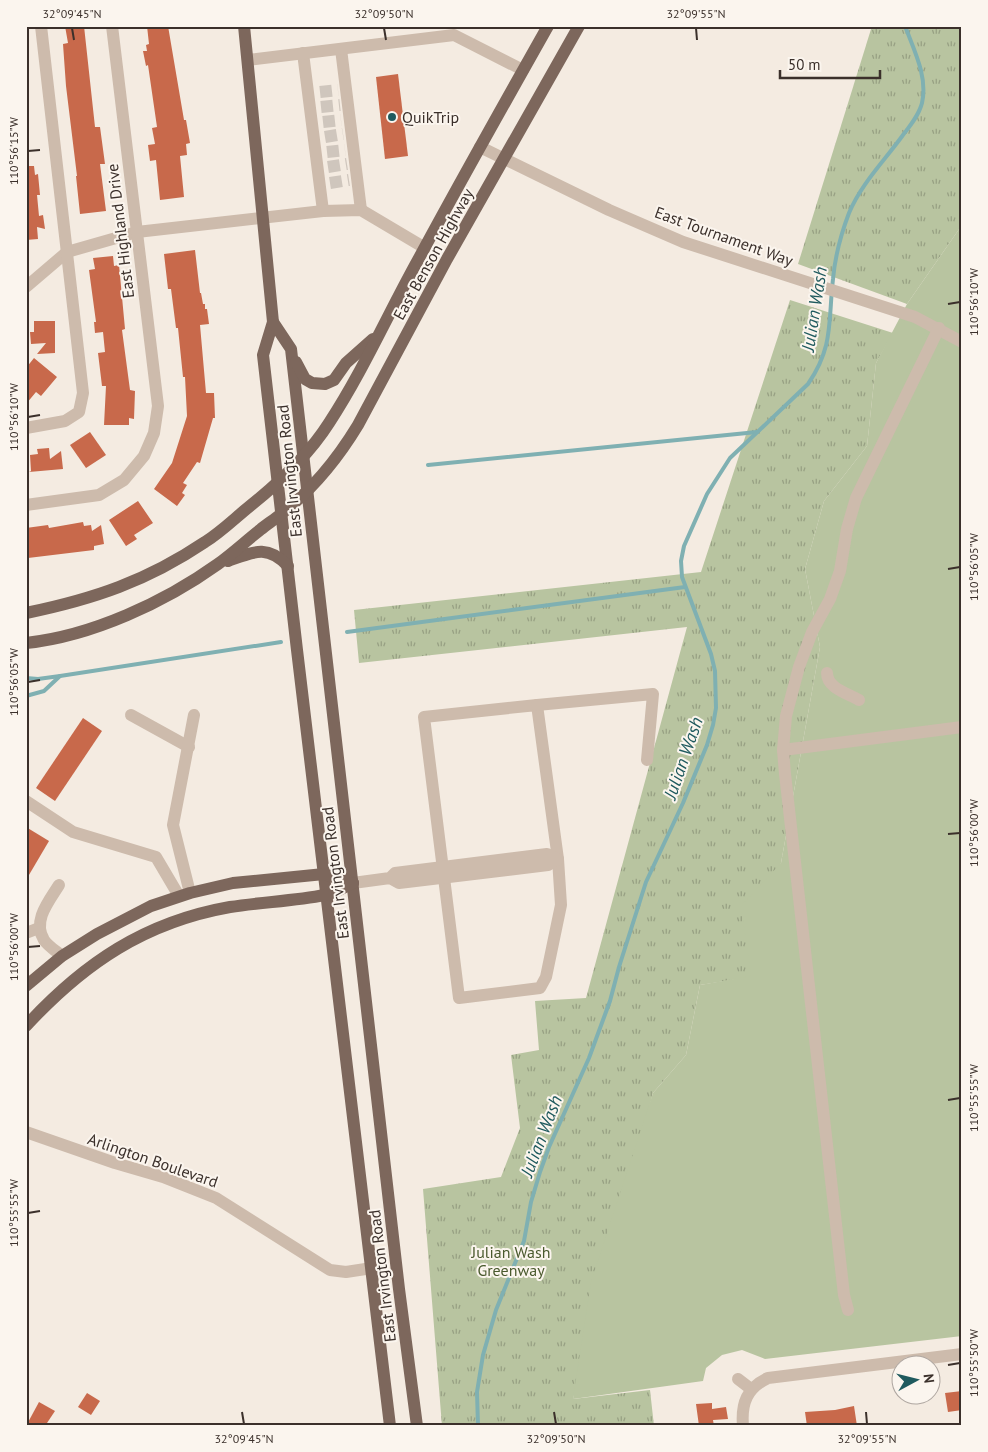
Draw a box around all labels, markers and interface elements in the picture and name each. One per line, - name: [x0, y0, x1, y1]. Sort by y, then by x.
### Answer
- text: 32°09'45"N: [42, 6, 102, 21]
- text: 32°09'50"N: [354, 6, 414, 21]
- text: 32°09'55"N: [666, 6, 726, 21]
- scale bar: [780, 48, 880, 80]
- text: 50 m: [788, 55, 821, 74]
- place label: QuikTrip: [402, 107, 459, 127]
- marker: QuikTrip: [386, 111, 398, 123]
- text: 110°56'15"W: [6, 117, 21, 185]
- street label: East Highland Drive: [102, 163, 138, 299]
- street label: East Benson Highway: [389, 184, 478, 323]
- street label: East Tournament Way: [652, 202, 796, 271]
- water label: Julian Wash: [796, 265, 832, 355]
- text: 110°56'10"W: [966, 268, 981, 336]
- text: 110°56'10"W: [6, 383, 21, 451]
- street label: East Irvington Road: [272, 404, 306, 538]
- text: 110°56'05"W: [966, 533, 981, 601]
- text: 110°56'05"W: [6, 648, 21, 716]
- water label: Julian Wash: [658, 714, 708, 804]
- text: 110°56'00"W: [966, 799, 981, 867]
- street label: East Irvington Road: [317, 806, 353, 940]
- text: 110°56'00"W: [6, 913, 21, 981]
- text: 110°55'55"W: [966, 1064, 981, 1132]
- water label: Julian Wash: [514, 1092, 567, 1182]
- street label: Arlington Boulevard: [85, 1128, 221, 1192]
- text: 110°55'55"W: [6, 1179, 21, 1247]
- street label: East Irvington Road: [364, 1209, 400, 1343]
- park label: Julian Wash Greenway: [471, 1242, 550, 1280]
- text: 110°55'50"W: [966, 1329, 981, 1397]
- north arrow: [890, 1354, 940, 1404]
- text: N: [919, 1373, 938, 1384]
- text: 32°09'45"N: [214, 1431, 274, 1446]
- text: 32°09'50"N: [526, 1431, 586, 1446]
- text: 32°09'55"N: [837, 1431, 897, 1446]

